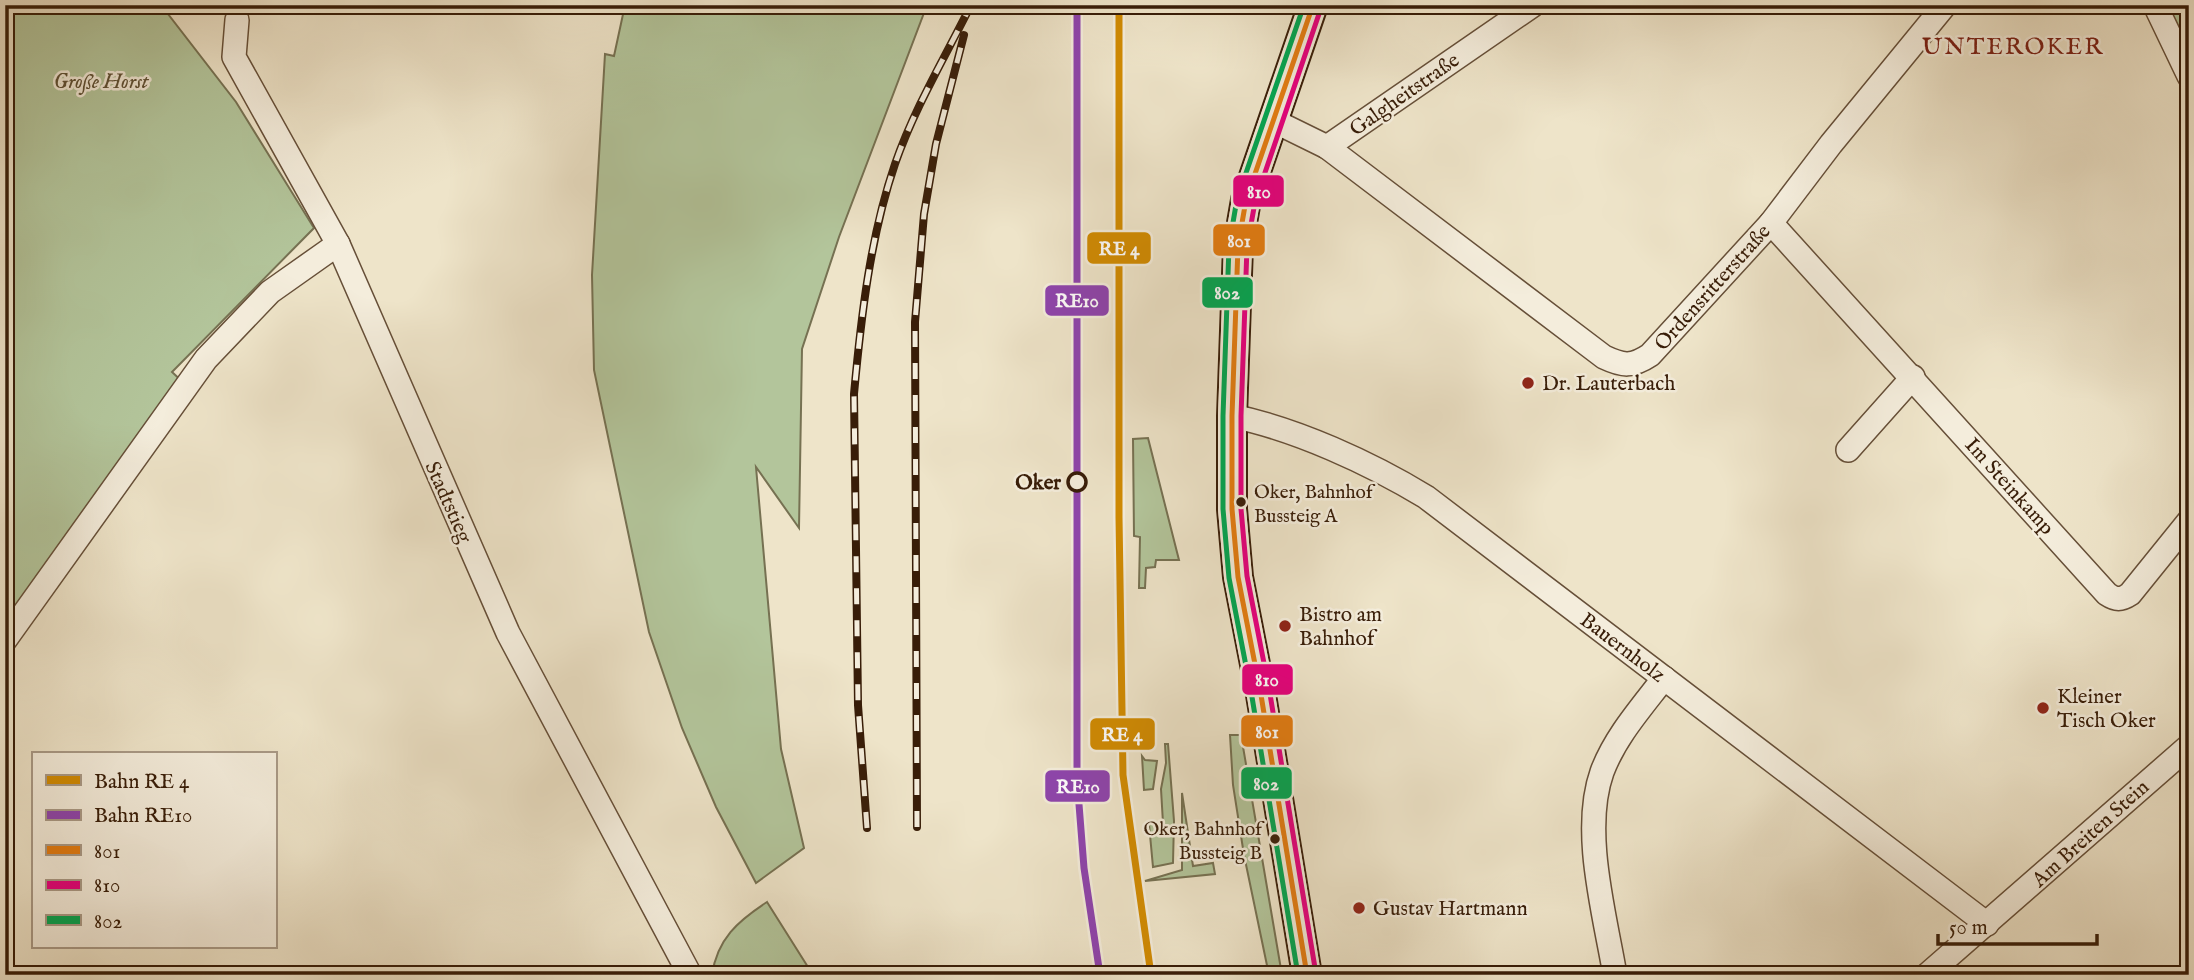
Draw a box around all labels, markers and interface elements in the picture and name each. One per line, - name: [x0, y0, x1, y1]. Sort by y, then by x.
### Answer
- district label: UNTEROKER: [1922, 32, 2104, 63]
- street label: Galgheitstraße: [1345, 47, 1465, 143]
- park label: Große Horst: [53, 69, 150, 96]
- line badge: 810: [1232, 174, 1285, 208]
- text: 810: [1247, 181, 1271, 205]
- street label: Ordensritterstraße: [1649, 219, 1777, 357]
- line badge: 801: [1212, 223, 1266, 257]
- text: 801: [1227, 230, 1251, 254]
- line badge: RE 4: [1086, 231, 1152, 265]
- text: RE 4: [1099, 238, 1140, 262]
- line badge: 802: [1201, 276, 1254, 309]
- text: 802: [1214, 282, 1240, 306]
- line badge: RE10: [1044, 284, 1110, 317]
- text: RE10: [1055, 290, 1099, 314]
- place label: Dr. Lauterbach: [1542, 371, 1675, 398]
- marker: Dr. Lauterbach: [1520, 375, 1536, 391]
- street label: Im Steinkamp: [1958, 433, 2060, 541]
- street label: Stadtstieg: [418, 458, 478, 548]
- place label: Oker: [1015, 470, 1061, 497]
- marker: Oker: [1067, 472, 1087, 492]
- place label: Oker, Bahnhof Bussteig A: [1254, 481, 1376, 529]
- marker: Oker, Bahnhof Bussteig A: [1234, 495, 1248, 509]
- place label: Bistro am Bahnhof: [1299, 602, 1382, 653]
- street label: Bauernholz: [1574, 607, 1670, 689]
- marker: Bistro am Bahnhof: [1277, 618, 1293, 634]
- line badge: 810: [1241, 663, 1294, 696]
- text: 810: [1255, 669, 1279, 693]
- place label: Kleiner Tisch Oker: [2057, 684, 2156, 735]
- marker: Kleiner Tisch Oker: [2035, 700, 2051, 716]
- line badge: 801: [1240, 714, 1294, 748]
- line badge: RE 4: [1089, 717, 1156, 751]
- text: 801: [1255, 721, 1279, 745]
- text: RE 4: [1102, 724, 1143, 748]
- legend: [32, 752, 276, 948]
- line badge: 802: [1240, 766, 1293, 800]
- text: Bahn RE 4: [94, 769, 190, 796]
- line badge: RE10: [1044, 769, 1111, 803]
- text: 802: [1253, 773, 1279, 797]
- street label: Am Breiten Stein: [2026, 774, 2155, 895]
- text: RE10: [1056, 776, 1100, 800]
- text: Bahn RE10: [94, 803, 192, 830]
- place label: Oker, Bahnhof Bussteig B: [1143, 818, 1265, 866]
- marker: Oker, Bahnhof Bussteig B: [1268, 832, 1282, 846]
- text: 801: [94, 839, 120, 866]
- text: 810: [94, 873, 120, 900]
- place label: Gustav Hartmann: [1373, 896, 1528, 923]
- marker: Gustav Hartmann: [1351, 900, 1367, 916]
- scale bar: [1938, 903, 2098, 947]
- text: 802: [94, 909, 123, 936]
- text: 50 m: [1949, 915, 1988, 942]

